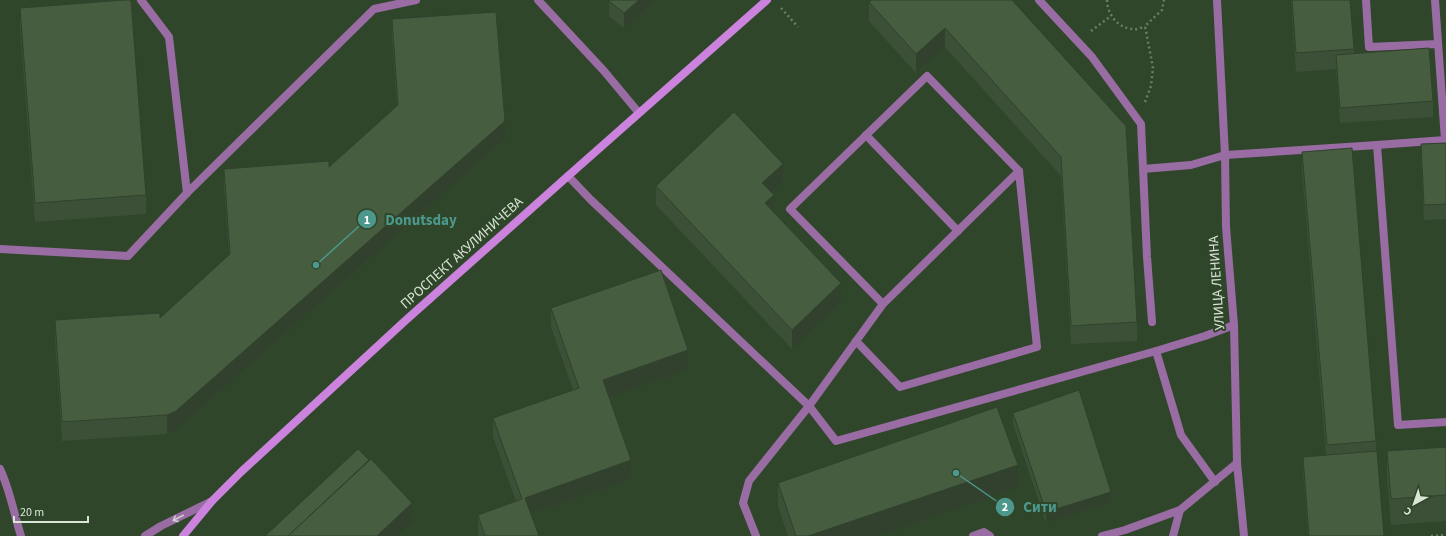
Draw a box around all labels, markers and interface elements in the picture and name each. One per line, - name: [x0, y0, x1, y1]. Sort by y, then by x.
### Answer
- street label: ПРОСПЕКТ АКУЛИНИЧЕВА: [396, 192, 528, 314]
- callout: Donutsday: [357, 206, 465, 233]
- text: Donutsday: [385, 210, 457, 231]
- text: 1: [364, 212, 370, 229]
- street label: УЛИЦА ЛЕНИНА: [1204, 235, 1230, 331]
- north arrow: [1394, 484, 1434, 524]
- callout: Сити: [995, 494, 1065, 521]
- text: Сити: [1023, 497, 1057, 518]
- scale bar: [14, 498, 88, 524]
- text: 2: [1002, 499, 1008, 516]
- text: С: [1400, 503, 1415, 519]
- text: 20 m: [20, 504, 44, 521]
- one-way arrow: [172, 515, 184, 522]

